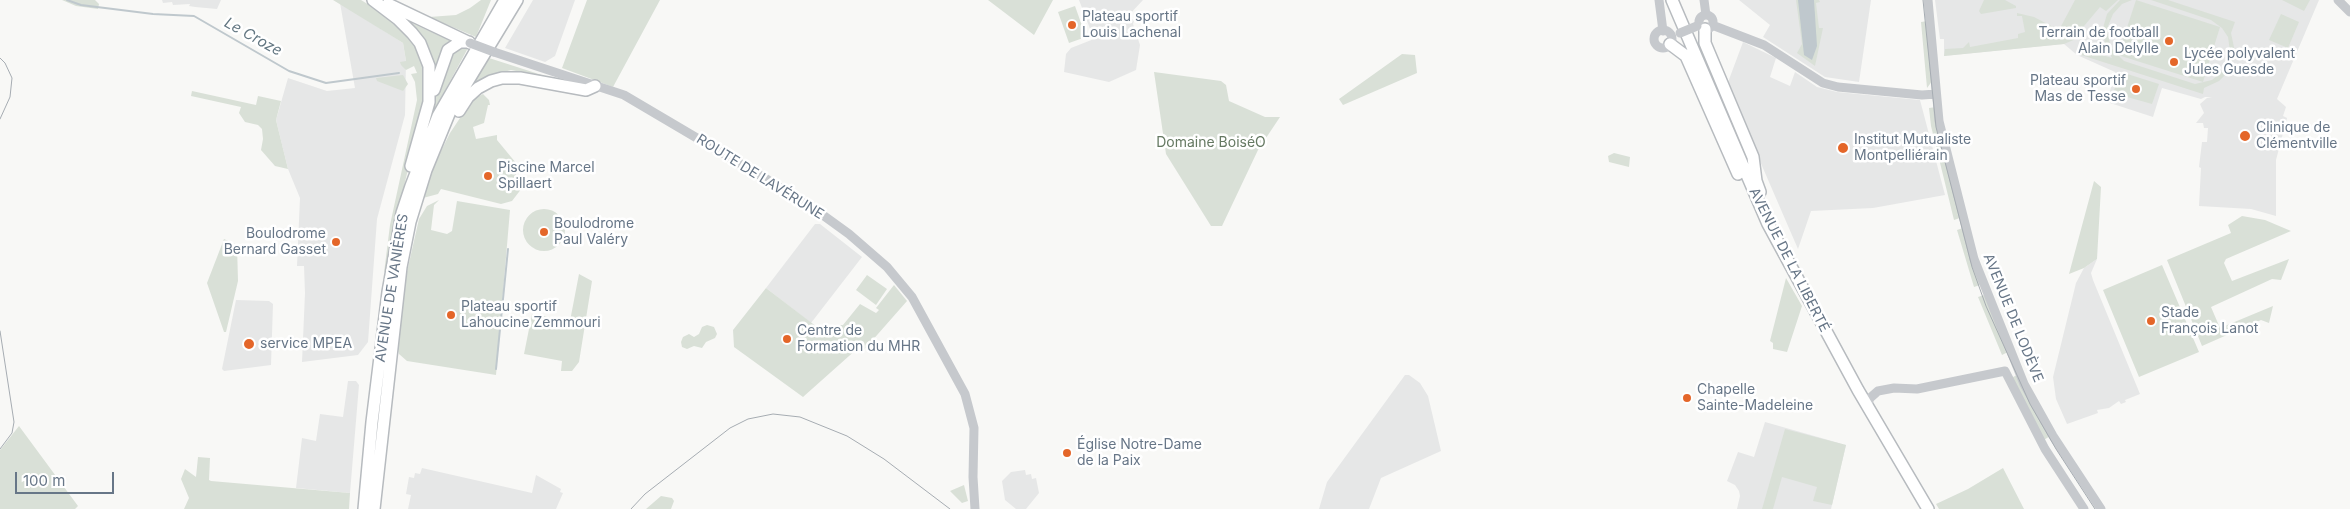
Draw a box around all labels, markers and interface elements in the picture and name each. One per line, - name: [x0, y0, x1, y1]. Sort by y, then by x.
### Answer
- place label: Plateau sportif Louis Lachenal: [1082, 9, 1181, 41]
- water label: Le Croze: [221, 14, 285, 60]
- marker: Plateau sportif Louis Lachenal: [1066, 19, 1078, 31]
- place label: Terrain de football Alain Delylle: [2039, 25, 2159, 58]
- marker: Terrain de football Alain Delylle: [2163, 35, 2175, 47]
- place label: Lycée polyvalent Jules Guesde: [2184, 46, 2295, 78]
- marker: Lycée polyvalent Jules Guesde: [2168, 56, 2180, 68]
- place label: Plateau sportif Mas de Tesse: [2030, 73, 2126, 105]
- marker: Plateau sportif Mas de Tesse: [2130, 83, 2142, 95]
- place label: Clinique de Clémentville: [2256, 120, 2338, 152]
- marker: Clinique de Clémentville: [2238, 129, 2252, 143]
- street label: ROUTE DE LAVÉRUNE: [693, 131, 827, 223]
- place label: Institut Mutualiste Montpelliérain: [1854, 132, 1971, 164]
- park label: Domaine BoiséO: [1156, 135, 1266, 151]
- marker: Institut Mutualiste Montpelliérain: [1836, 141, 1850, 155]
- place label: Piscine Marcel Spillaert: [498, 160, 595, 192]
- marker: Piscine Marcel Spillaert: [482, 170, 494, 182]
- street label: AVENUE DE LA LIBERTÉ: [1745, 185, 1833, 335]
- street label: AVENUE DE VANIÈRES: [372, 213, 412, 363]
- place label: Boulodrome Paul Valéry: [554, 216, 634, 248]
- place label: Boulodrome Bernard Gasset: [224, 226, 326, 258]
- marker: Boulodrome Paul Valéry: [538, 226, 550, 238]
- marker: Boulodrome Bernard Gasset: [330, 236, 342, 248]
- street label: AVENUE DE LODÈVE: [1979, 251, 2047, 385]
- place label: Plateau sportif Lahoucine Zemmouri: [461, 299, 601, 332]
- place label: Stade François Lanot: [2161, 305, 2258, 338]
- marker: Plateau sportif Lahoucine Zemmouri: [445, 309, 457, 321]
- marker: Stade François Lanot: [2145, 315, 2157, 327]
- place label: Centre de Formation du MHR: [797, 323, 920, 356]
- marker: Centre de Formation du MHR: [781, 333, 793, 345]
- place label: service MPEA: [260, 336, 352, 352]
- marker: service MPEA: [242, 337, 256, 351]
- place label: Chapelle Sainte-Madeleine: [1697, 382, 1813, 414]
- marker: Chapelle Sainte-Madeleine: [1681, 392, 1693, 404]
- place label: Église Notre-Dame de la Paix: [1077, 437, 1202, 470]
- marker: Église Notre-Dame de la Paix: [1061, 447, 1073, 459]
- scale bar: [18, 462, 116, 494]
- text: 100 m: [23, 471, 65, 490]

